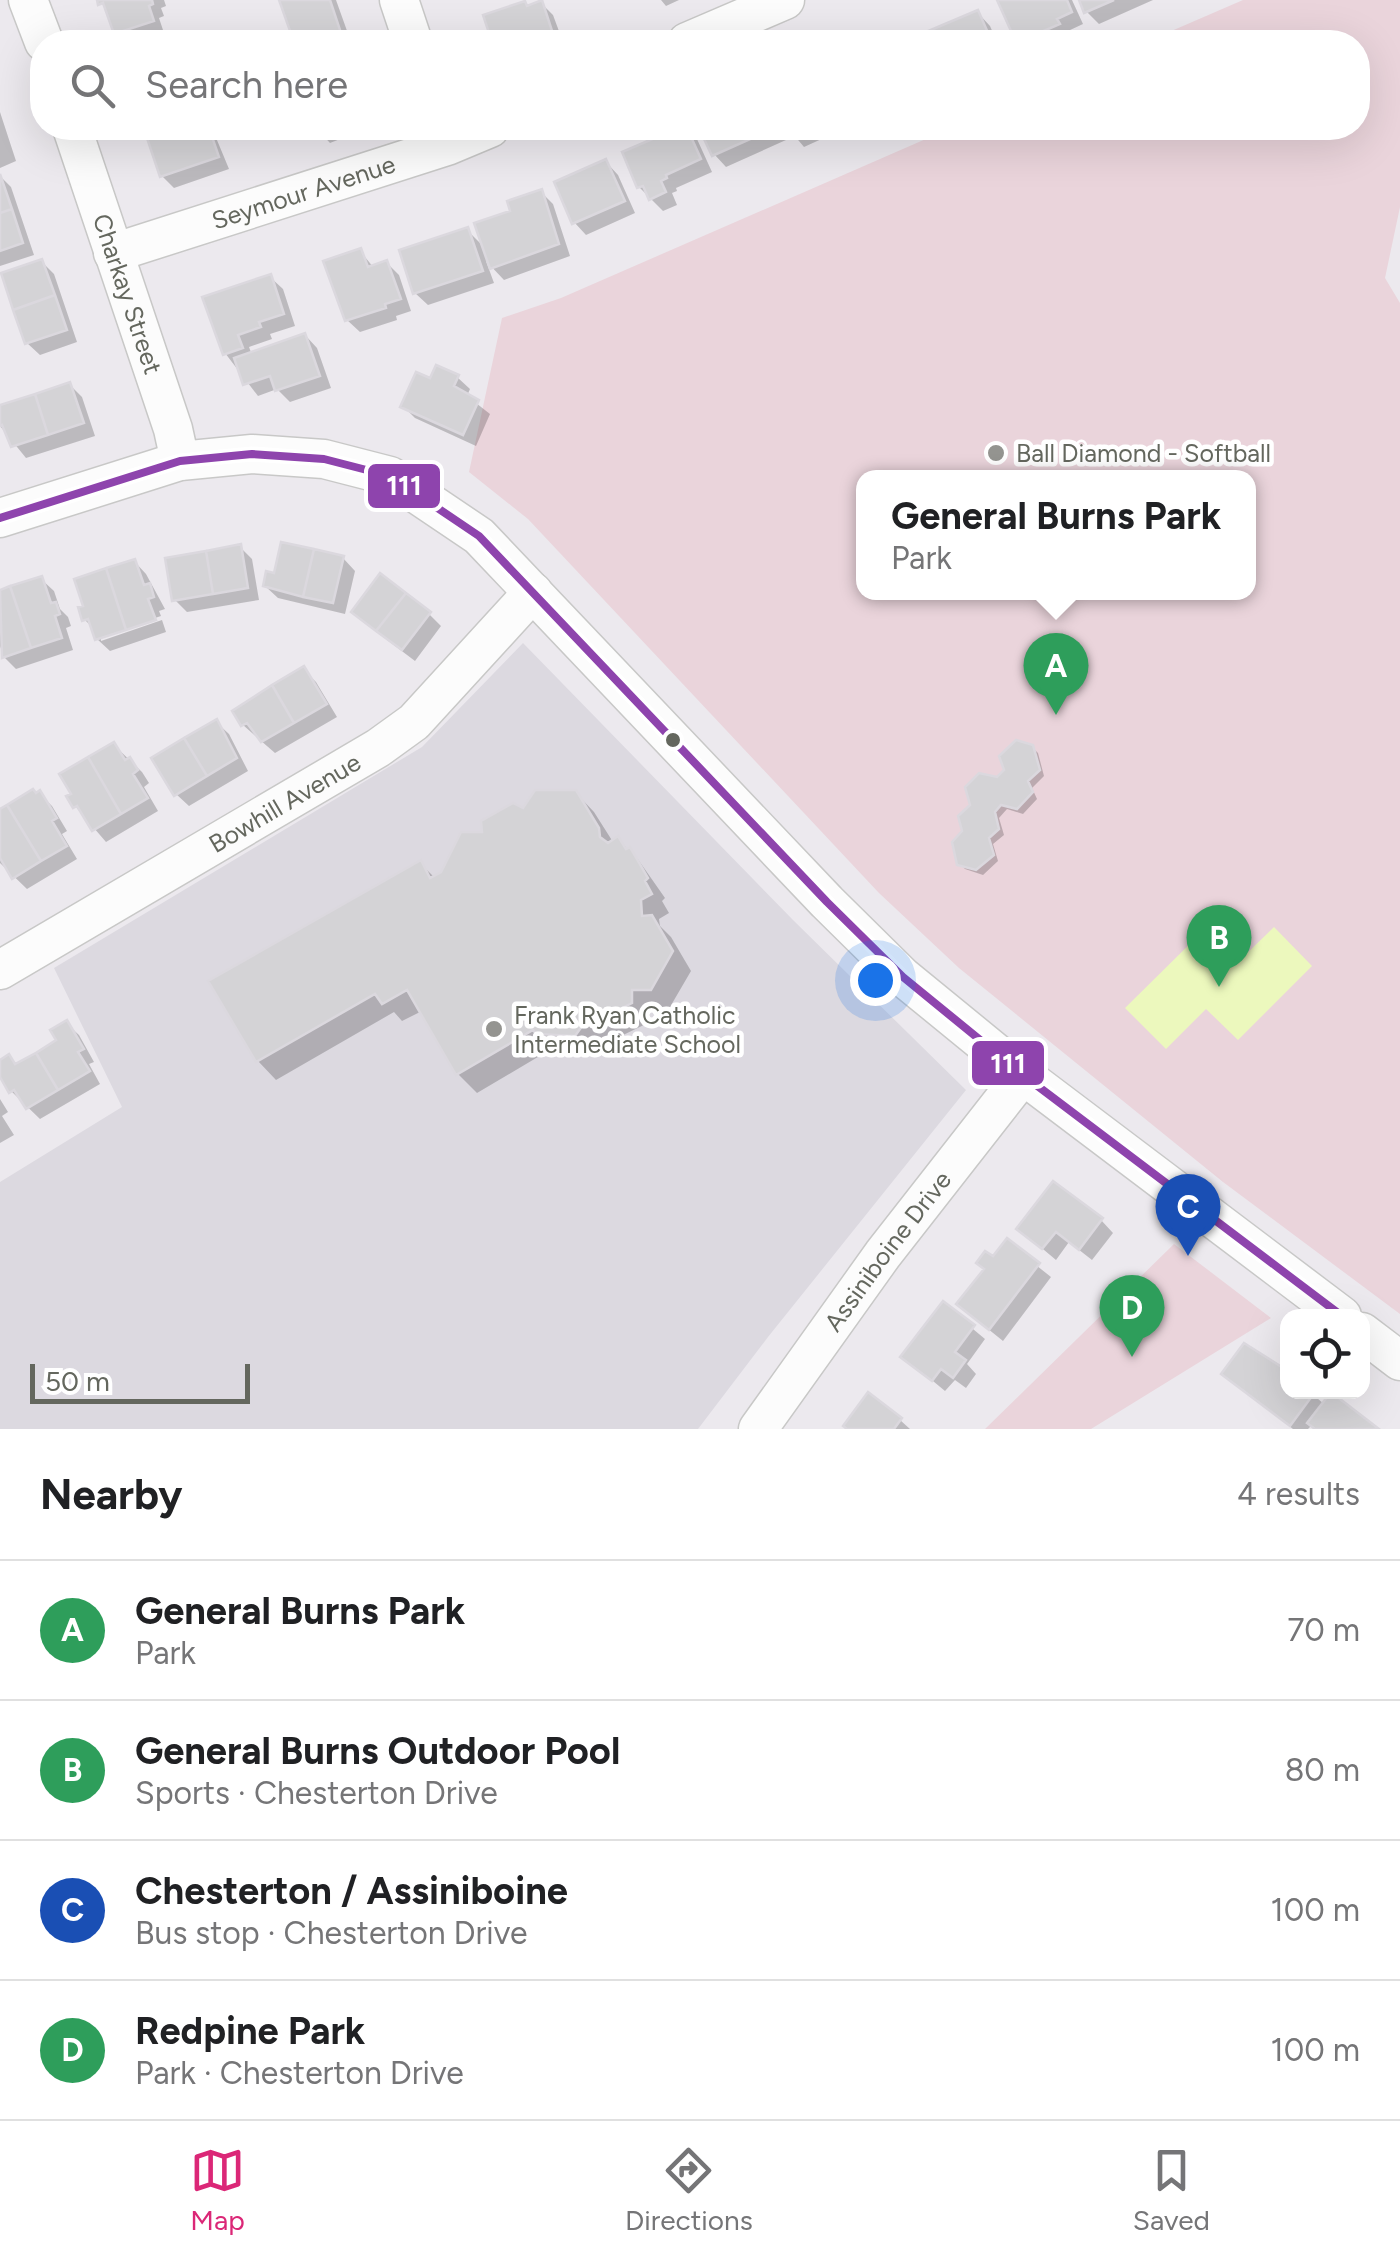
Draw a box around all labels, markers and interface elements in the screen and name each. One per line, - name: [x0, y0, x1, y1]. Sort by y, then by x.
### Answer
- search box: [30, 30, 1370, 140]
- icon: search: [65, 58, 120, 113]
- text: Search here: [145, 62, 348, 108]
- street label: Seymour Avenue: [208, 149, 399, 235]
- street label: Charkay Street: [87, 210, 168, 378]
- place label: Ball Diamond - Softball: [1016, 438, 1271, 468]
- marker: Ball Diamond - Softball: [985, 442, 1007, 464]
- line badge: 111: [366, 462, 442, 510]
- text: 111: [386, 468, 422, 502]
- popup: [856, 470, 1256, 600]
- text: General Burns Park: [891, 493, 1221, 539]
- text: Park: [891, 539, 952, 577]
- pin: A: [1024, 632, 1088, 715]
- unlabelled marker: [663, 730, 683, 750]
- street label: Bowhill Avenue: [203, 747, 366, 859]
- pin: B: [1186, 904, 1252, 987]
- your location: [850, 955, 901, 1006]
- place label: Frank Ryan Catholic Intermediate School: [514, 1000, 741, 1059]
- marker: Frank Ryan Catholic Intermediate School: [483, 1018, 505, 1040]
- line badge: 111: [970, 1039, 1046, 1087]
- text: 111: [990, 1046, 1026, 1080]
- street label: Assiniboine Drive: [818, 1165, 957, 1337]
- pin: C: [1156, 1174, 1220, 1256]
- pin: D: [1100, 1274, 1164, 1357]
- map controls: [1280, 1309, 1370, 1399]
- button: locate: [1280, 1309, 1370, 1399]
- scale bar: [30, 1359, 250, 1404]
- text: 50 m: [45, 1364, 110, 1398]
- text: Nearby: [40, 1469, 182, 1520]
- text: 4 results: [1237, 1475, 1360, 1513]
- text: General Burns Park: [135, 1588, 465, 1634]
- text: A: [61, 1611, 84, 1649]
- text: 70 m: [1287, 1611, 1360, 1649]
- text: Park: [135, 1634, 196, 1672]
- text: General Burns Outdoor Pool: [135, 1728, 620, 1774]
- text: B: [63, 1751, 82, 1789]
- text: 80 m: [1285, 1751, 1360, 1789]
- text: Sports · Chesterton Drive: [135, 1774, 498, 1812]
- text: Chesterton / Assiniboine: [135, 1868, 568, 1914]
- text: C: [61, 1891, 84, 1929]
- text: 100 m: [1271, 1891, 1360, 1929]
- text: Bus stop · Chesterton Drive: [135, 1914, 528, 1952]
- text: Redpine Park: [135, 2008, 365, 2054]
- text: D: [61, 2031, 84, 2069]
- text: 100 m: [1271, 2031, 1360, 2069]
- text: Park · Chesterton Drive: [135, 2054, 464, 2092]
- tab: Map: [190, 2143, 245, 2237]
- tab: Directions: [625, 2143, 753, 2237]
- tab: Saved: [1133, 2143, 1210, 2237]

